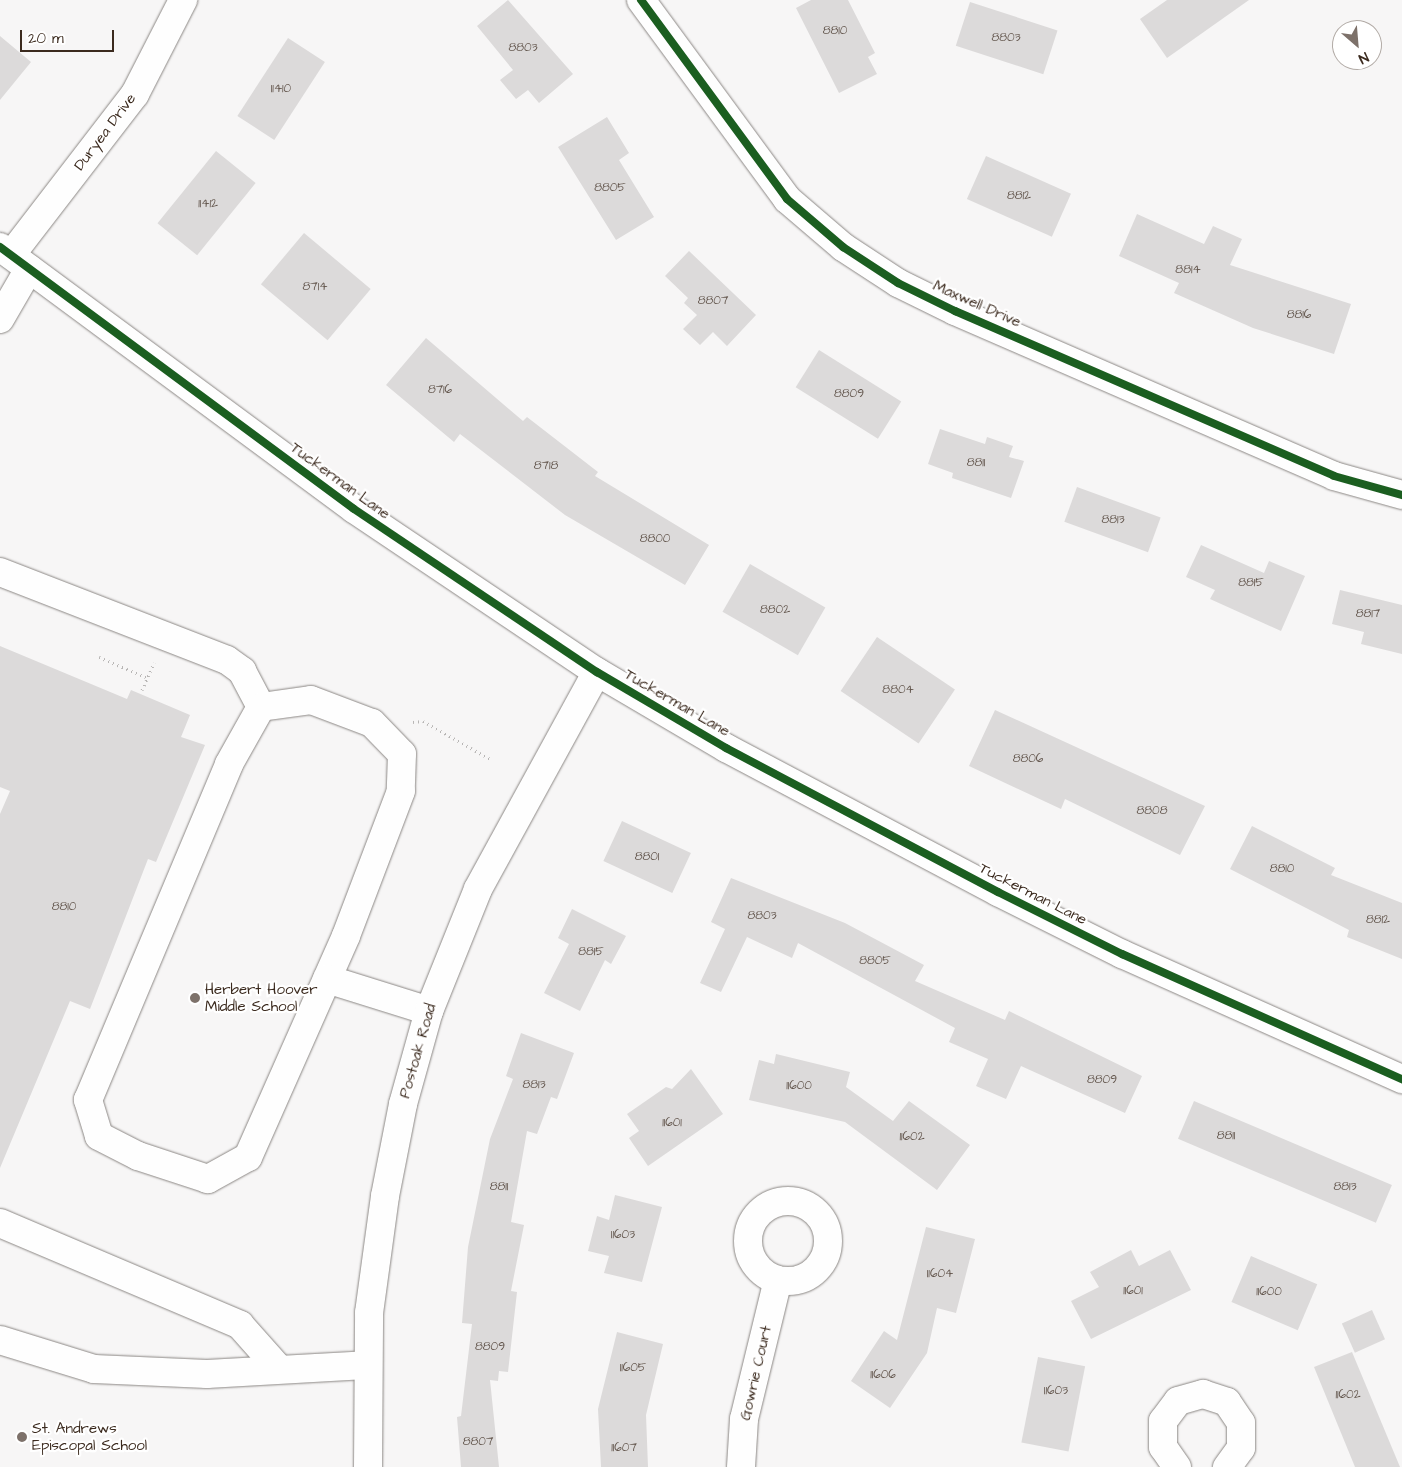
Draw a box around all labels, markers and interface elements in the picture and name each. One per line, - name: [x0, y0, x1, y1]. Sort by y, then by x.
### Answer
- scale bar: [22, 20, 116, 52]
- north arrow: [1332, 20, 1382, 70]
- house number: 8810: [823, 24, 847, 38]
- text: 20 m: [28, 28, 64, 49]
- house number: 8803: [991, 31, 1021, 45]
- house number: 8803: [508, 41, 538, 55]
- text: N: [1355, 47, 1372, 68]
- house number: 11410: [271, 82, 291, 96]
- street label: Duryea Drive: [70, 90, 140, 174]
- house number: 8805: [594, 181, 626, 195]
- house number: 8812: [1007, 189, 1031, 203]
- house number: 11412: [198, 197, 218, 211]
- house number: 8814: [1175, 263, 1201, 277]
- street label: Maxwell Drive: [930, 277, 1024, 331]
- house number: 8714: [303, 280, 327, 294]
- house number: 8807: [698, 294, 728, 308]
- house number: 8816: [1287, 308, 1311, 322]
- house number: 8716: [428, 383, 452, 397]
- house number: 8809: [834, 387, 864, 401]
- street label: Tuckerman Lane: [287, 439, 393, 523]
- house number: 8811: [967, 456, 985, 470]
- house number: 8718: [534, 459, 558, 473]
- house number: 8813: [1101, 513, 1125, 527]
- house number: 8800: [640, 532, 670, 546]
- house number: 8815: [1238, 576, 1264, 590]
- house number: 8802: [760, 603, 790, 617]
- house number: 8817: [1356, 607, 1380, 621]
- street label: Tuckerman Lane: [621, 666, 733, 740]
- house number: 8804: [882, 683, 914, 697]
- house number: 8806: [1013, 752, 1043, 766]
- house number: 8808: [1137, 804, 1167, 818]
- house number: 8801: [635, 850, 659, 864]
- street label: Tuckerman Lane: [976, 859, 1090, 929]
- house number: 8810: [1270, 862, 1294, 876]
- house number: 8810: [52, 900, 76, 914]
- house number: 8803: [747, 909, 777, 923]
- house number: 8812: [1366, 913, 1390, 927]
- house number: 8815: [578, 945, 604, 959]
- house number: 8805: [859, 954, 891, 968]
- place label: Herbert Hoover Middle School: [205, 980, 317, 1015]
- marker: Herbert Hoover Middle School: [189, 992, 201, 1004]
- street label: Postoak Road: [396, 1002, 440, 1100]
- house number: 8809: [1087, 1073, 1117, 1087]
- house number: 8813: [522, 1078, 546, 1092]
- house number: 11600: [786, 1079, 812, 1093]
- house number: 11601: [662, 1116, 682, 1130]
- house number: 8811: [1217, 1129, 1235, 1143]
- house number: 11602: [899, 1130, 925, 1144]
- house number: 8811: [490, 1180, 508, 1194]
- house number: 8813: [1333, 1180, 1357, 1194]
- house number: 11603: [611, 1228, 635, 1242]
- house number: 11604: [927, 1267, 953, 1281]
- house number: 11601: [1123, 1284, 1143, 1298]
- house number: 11600: [1256, 1285, 1282, 1299]
- street label: Gowrie Court: [736, 1324, 776, 1422]
- house number: 8809: [475, 1340, 505, 1354]
- house number: 11605: [620, 1361, 646, 1375]
- house number: 11606: [870, 1368, 896, 1382]
- house number: 11603: [1044, 1384, 1068, 1398]
- house number: 11602: [1335, 1388, 1361, 1402]
- place label: St. Andrews Episcopal School: [32, 1419, 147, 1454]
- marker: St. Andrews Episcopal School: [16, 1431, 28, 1443]
- house number: 8807: [463, 1435, 493, 1449]
- house number: 11607: [611, 1441, 637, 1455]

